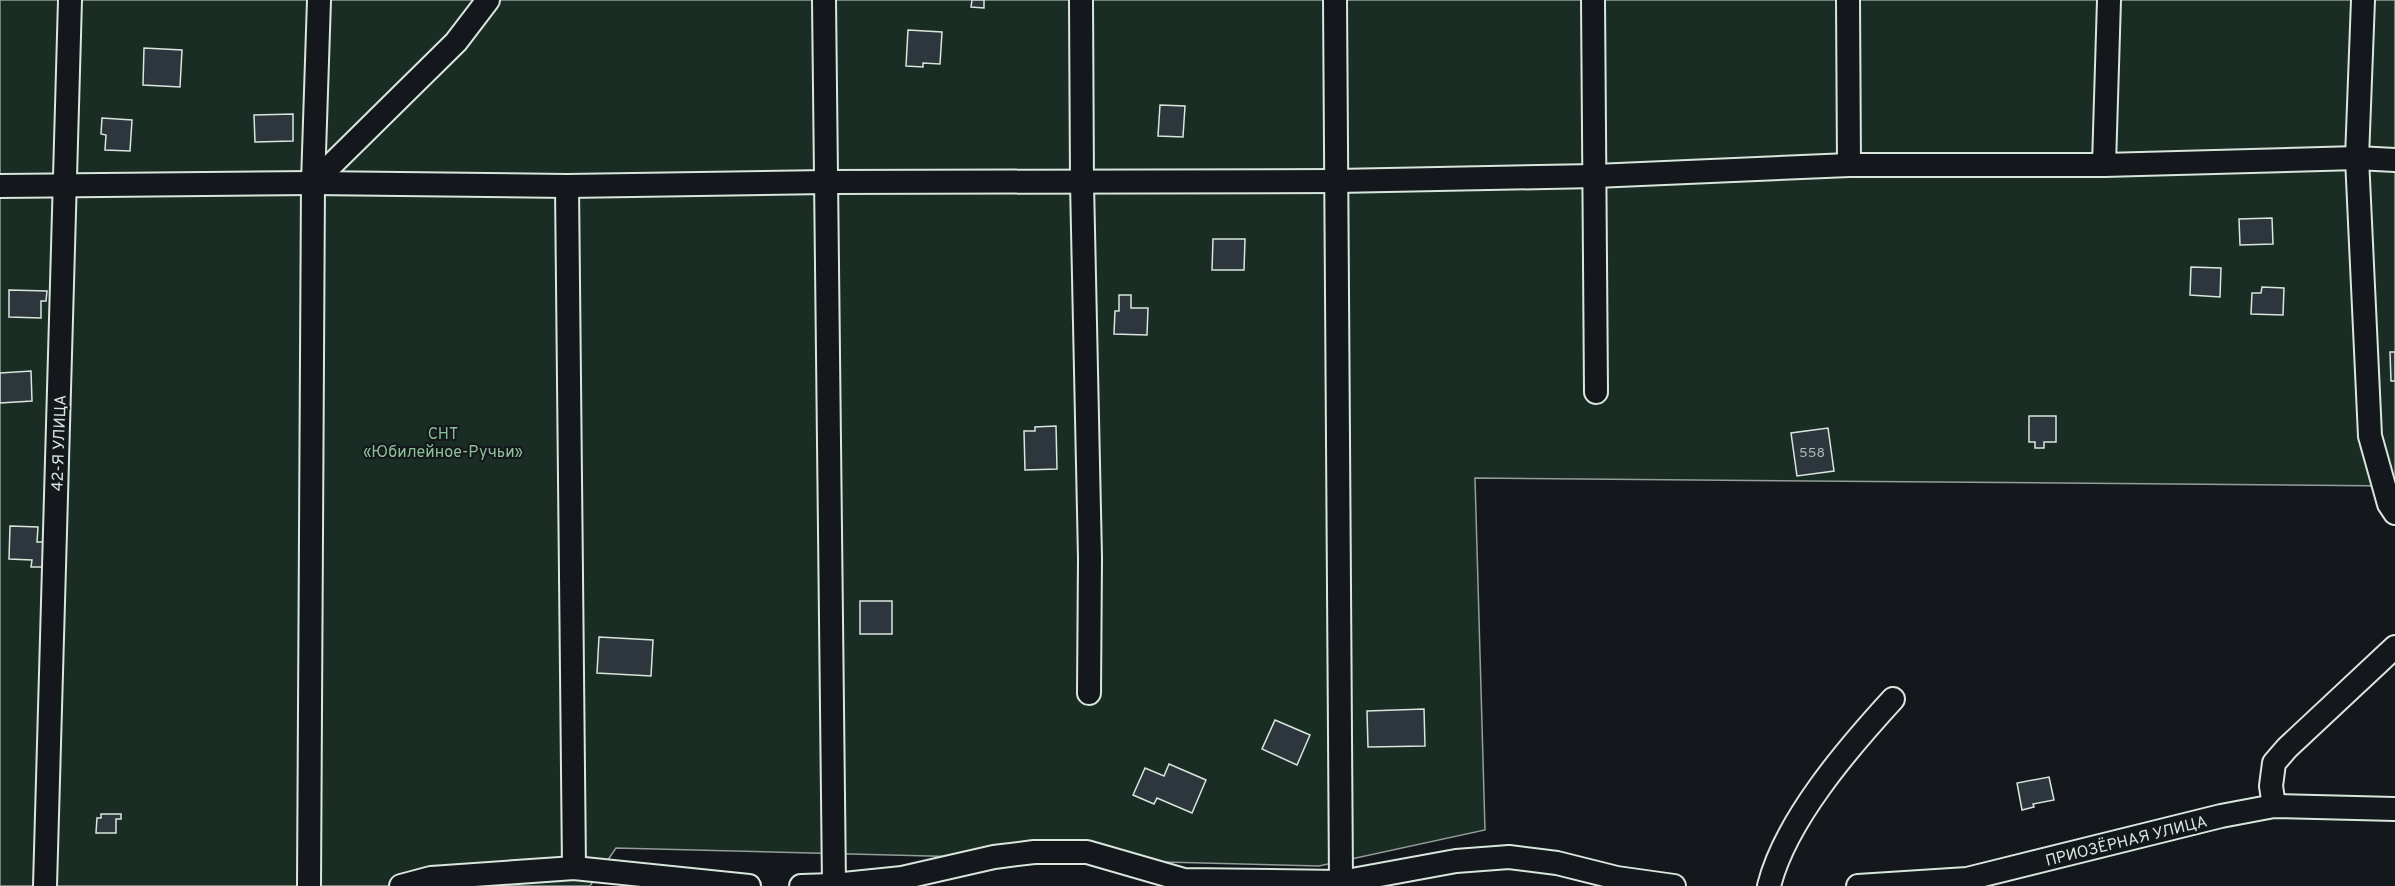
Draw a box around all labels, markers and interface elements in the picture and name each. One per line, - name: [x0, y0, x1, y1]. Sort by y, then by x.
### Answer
- street label: 42-Я УЛИЦА: [48, 394, 72, 492]
- park label: СНТ «Юбилейное-Ручьи»: [363, 425, 523, 463]
- house number: 558: [1799, 445, 1825, 462]
- street label: ПРИОЗЁРНАЯ УЛИЦА: [2043, 810, 2210, 872]

